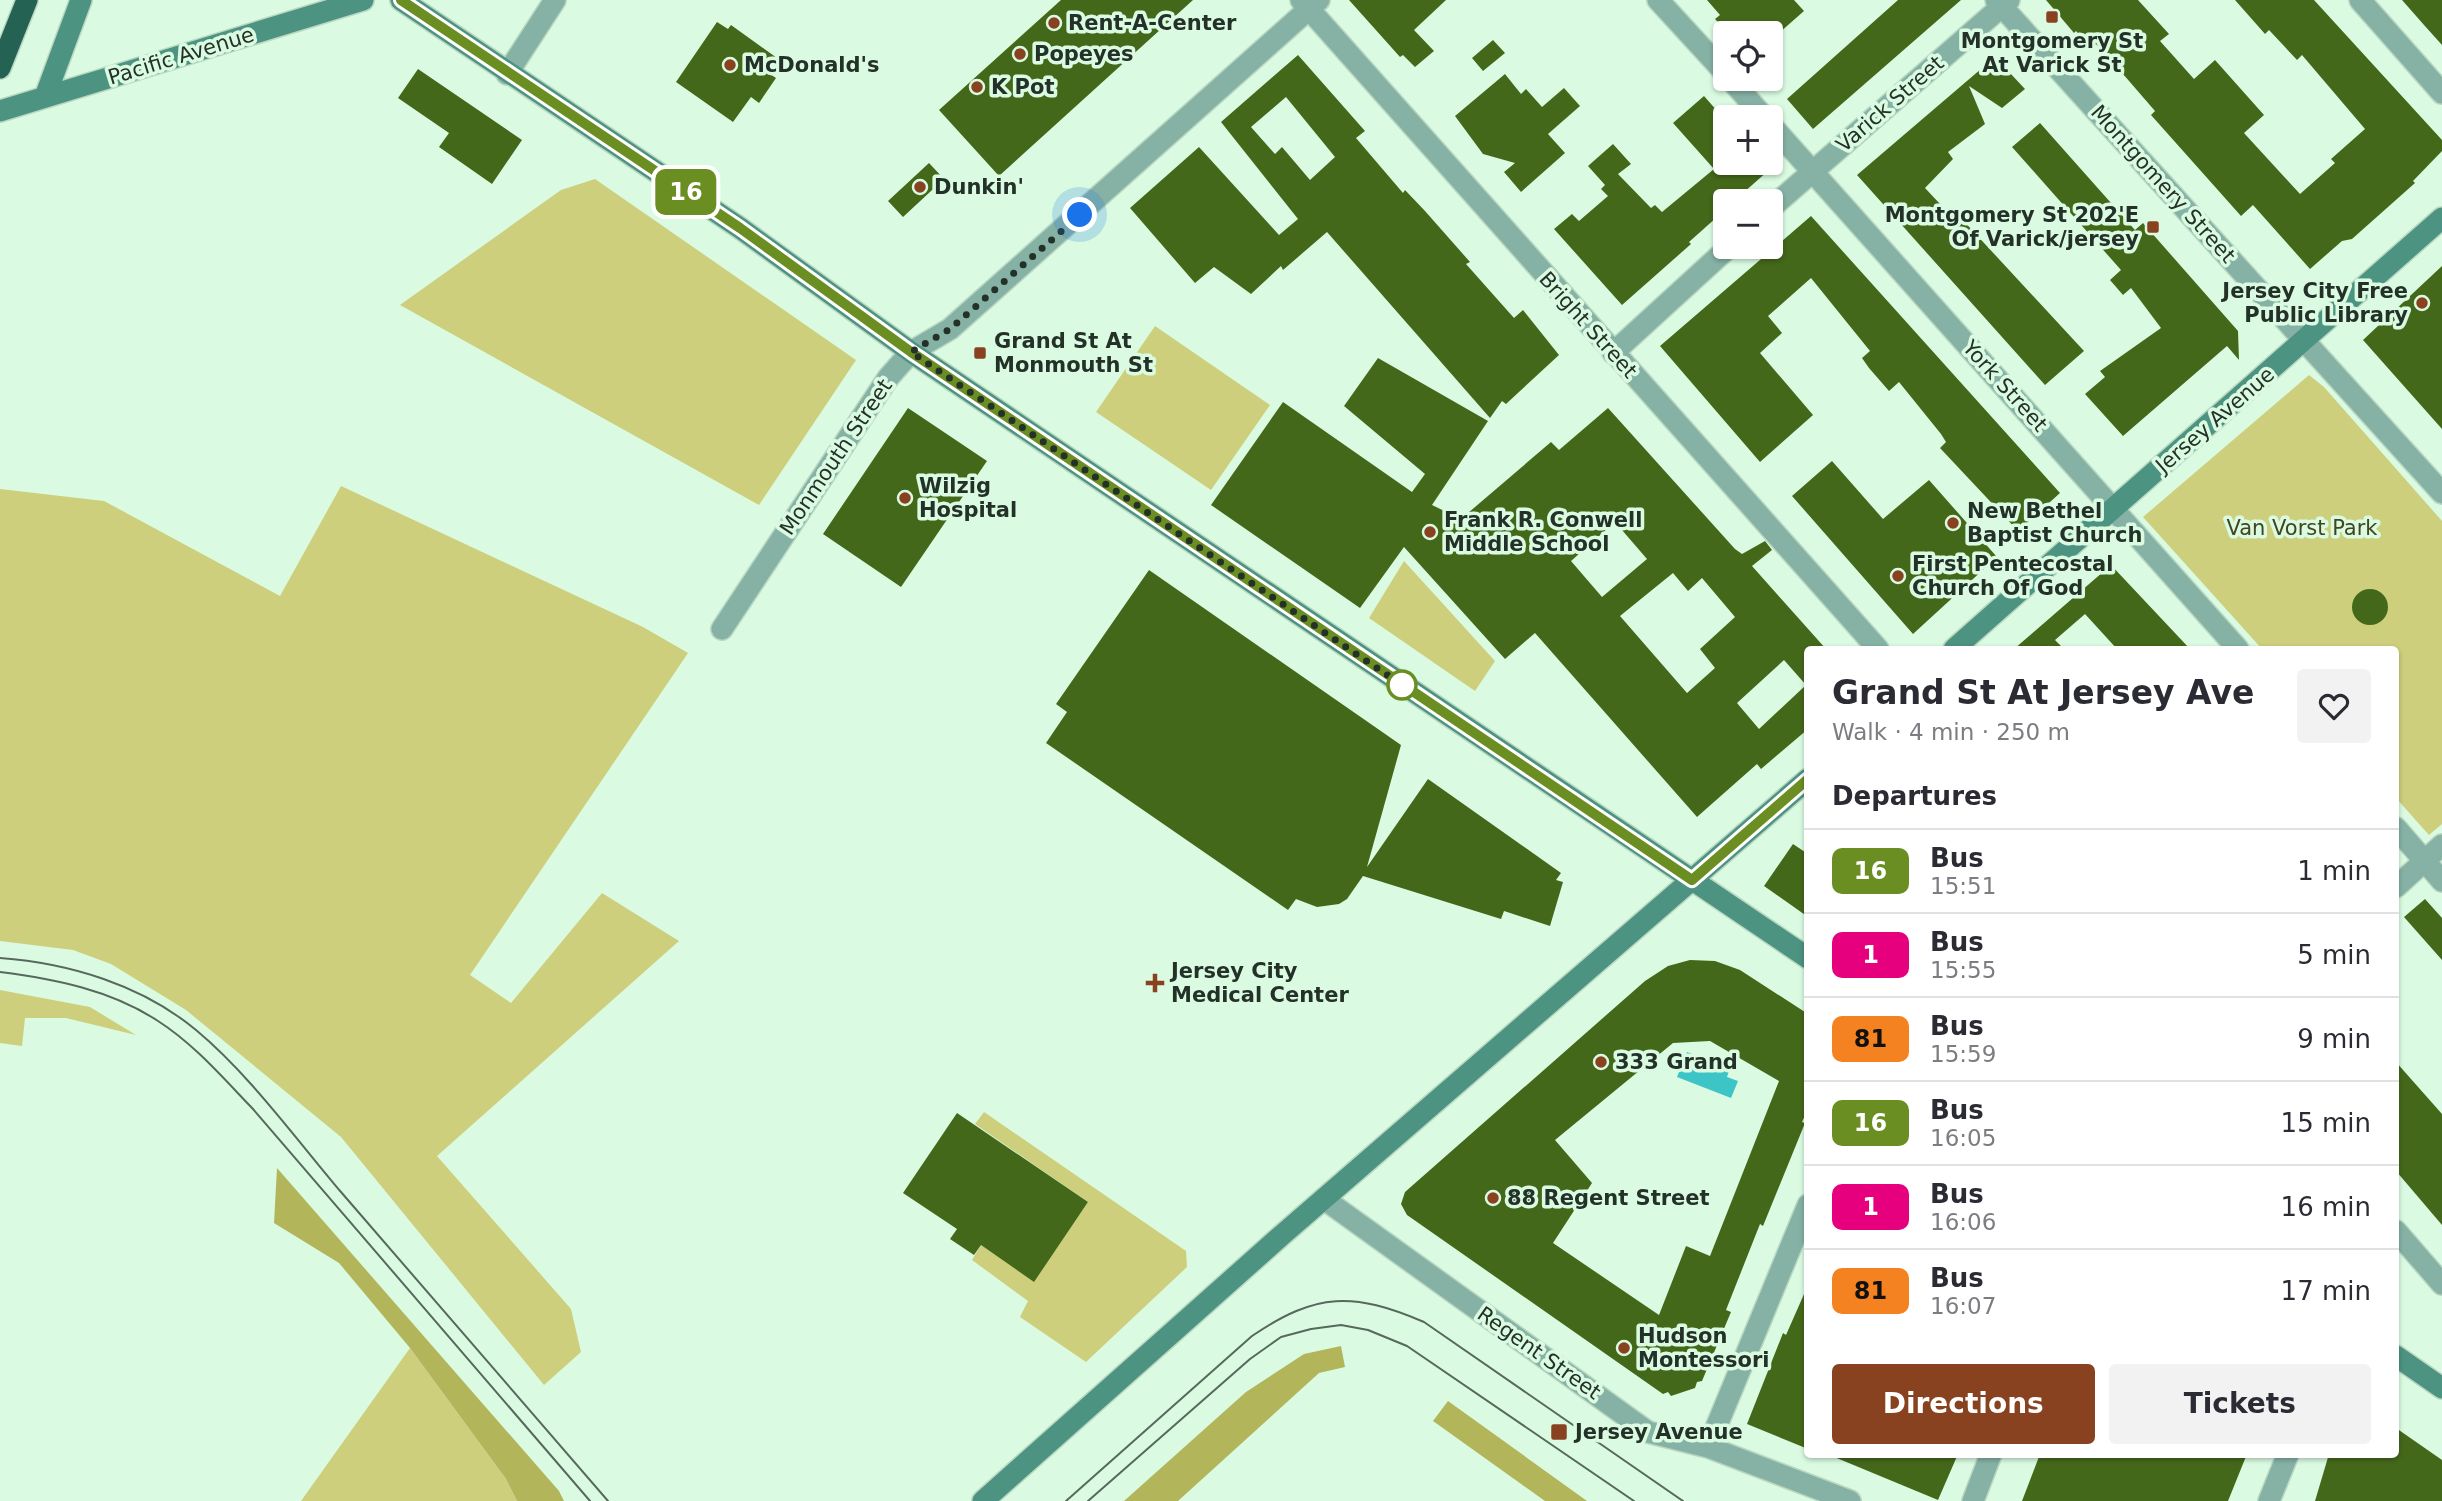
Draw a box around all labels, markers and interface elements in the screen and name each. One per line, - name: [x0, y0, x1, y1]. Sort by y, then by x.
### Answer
- marker: Montgomery St At Varick St: [2044, 9, 2060, 25]
- place label: Rent-A-Center: [1068, 11, 1237, 35]
- marker: Rent-A-Center: [1046, 15, 1062, 31]
- map controls: [1713, 21, 1783, 259]
- button: locate: [1713, 21, 1783, 91]
- street label: Pacific Avenue: [105, 22, 257, 90]
- place label: Montgomery St At Varick St: [1961, 29, 2143, 77]
- place label: Popeyes: [1034, 42, 1134, 66]
- marker: Popeyes: [1012, 46, 1028, 62]
- street label: Varick Street: [1831, 51, 1949, 157]
- place label: McDonald's: [744, 53, 880, 77]
- marker: McDonald's: [722, 57, 738, 73]
- place label: K Pot: [991, 75, 1054, 99]
- marker: K Pot: [969, 79, 985, 95]
- street label: Montgomery Street: [2086, 100, 2240, 268]
- button: +: [1713, 105, 1783, 175]
- line badge: 16: [654, 169, 718, 215]
- place label: Dunkin': [934, 175, 1024, 199]
- text: 16: [669, 178, 703, 206]
- marker: Dunkin': [912, 179, 928, 195]
- button: −: [1713, 189, 1783, 259]
- your location: [1062, 197, 1097, 232]
- place label: Montgomery St 202'E Of Varick/jersey: [1885, 203, 2139, 251]
- marker: Montgomery St 202'E Of Varick/jersey: [2145, 219, 2161, 235]
- street label: Bright Street: [1534, 267, 1642, 383]
- place label: Jersey City Free Public Library: [2220, 279, 2408, 327]
- marker: Jersey City Free Public Library: [2414, 295, 2430, 311]
- place label: Grand St At Monmouth St: [994, 329, 1153, 377]
- street label: York Street: [1957, 335, 2052, 436]
- marker: Grand St At Monmouth St: [972, 345, 988, 361]
- street label: Jersey Avenue: [2149, 362, 2279, 479]
- street label: Monmouth Street: [775, 374, 897, 540]
- place label: Wilzig Hospital: [919, 474, 1017, 522]
- marker: Wilzig Hospital: [897, 490, 913, 506]
- place label: New Bethel Baptist Church: [1967, 499, 2142, 547]
- place label: Frank R. Conwell Middle School: [1444, 508, 1642, 556]
- marker: New Bethel Baptist Church: [1945, 515, 1961, 531]
- park label: Van Vorst Park: [2226, 516, 2378, 540]
- marker: Frank R. Conwell Middle School: [1422, 524, 1438, 540]
- place label: First Pentecostal Church Of God: [1912, 552, 2113, 600]
- marker: First Pentecostal Church Of God: [1890, 568, 1906, 584]
- button: heart: [2297, 669, 2371, 743]
- unlabelled marker: [1387, 670, 1417, 700]
- text: Grand St At Jersey Ave: [1832, 673, 2254, 712]
- text: Walk · 4 min · 250 m: [1832, 719, 2070, 745]
- text: Departures: [1832, 781, 1997, 811]
- text: Bus: [1930, 843, 1984, 873]
- text: 1 min: [2297, 856, 2371, 886]
- text: 16: [1854, 857, 1887, 885]
- text: 15:51: [1930, 873, 1996, 899]
- text: Bus: [1930, 927, 1984, 957]
- text: 5 min: [2297, 940, 2371, 970]
- text: 1: [1862, 941, 1879, 969]
- text: 15:55: [1930, 957, 1996, 983]
- place label: Jersey City Medical Center: [1169, 959, 1349, 1007]
- marker: Jersey City Medical Center: [1145, 973, 1165, 993]
- text: Bus: [1930, 1011, 1984, 1041]
- text: 9 min: [2297, 1024, 2371, 1054]
- text: 81: [1854, 1025, 1887, 1053]
- text: 15:59: [1930, 1041, 1996, 1067]
- place label: 333 Grand: [1615, 1050, 1738, 1074]
- marker: 333 Grand: [1593, 1054, 1609, 1070]
- text: Bus: [1930, 1095, 1984, 1125]
- text: 15 min: [2281, 1108, 2371, 1138]
- text: 16: [1854, 1109, 1887, 1137]
- text: 16:05: [1930, 1125, 1996, 1151]
- text: Bus: [1930, 1179, 1984, 1209]
- place label: 88 Regent Street: [1507, 1186, 1710, 1210]
- marker: 88 Regent Street: [1485, 1190, 1501, 1206]
- text: 16 min: [2281, 1192, 2371, 1222]
- text: 1: [1862, 1193, 1879, 1221]
- text: 16:06: [1930, 1209, 1996, 1235]
- text: Bus: [1930, 1263, 1984, 1293]
- text: 17 min: [2281, 1276, 2371, 1306]
- text: 81: [1854, 1277, 1887, 1305]
- text: 16:07: [1930, 1293, 1996, 1319]
- street label: Regent Street: [1473, 1302, 1605, 1404]
- place label: Hudson Montessori: [1638, 1324, 1770, 1372]
- marker: Hudson Montessori: [1616, 1340, 1632, 1356]
- button: Directions: [1832, 1364, 2095, 1444]
- button: Tickets: [2109, 1364, 2371, 1444]
- place label: Jersey Avenue: [1573, 1420, 1743, 1444]
- marker: Jersey Avenue: [1549, 1422, 1569, 1442]

